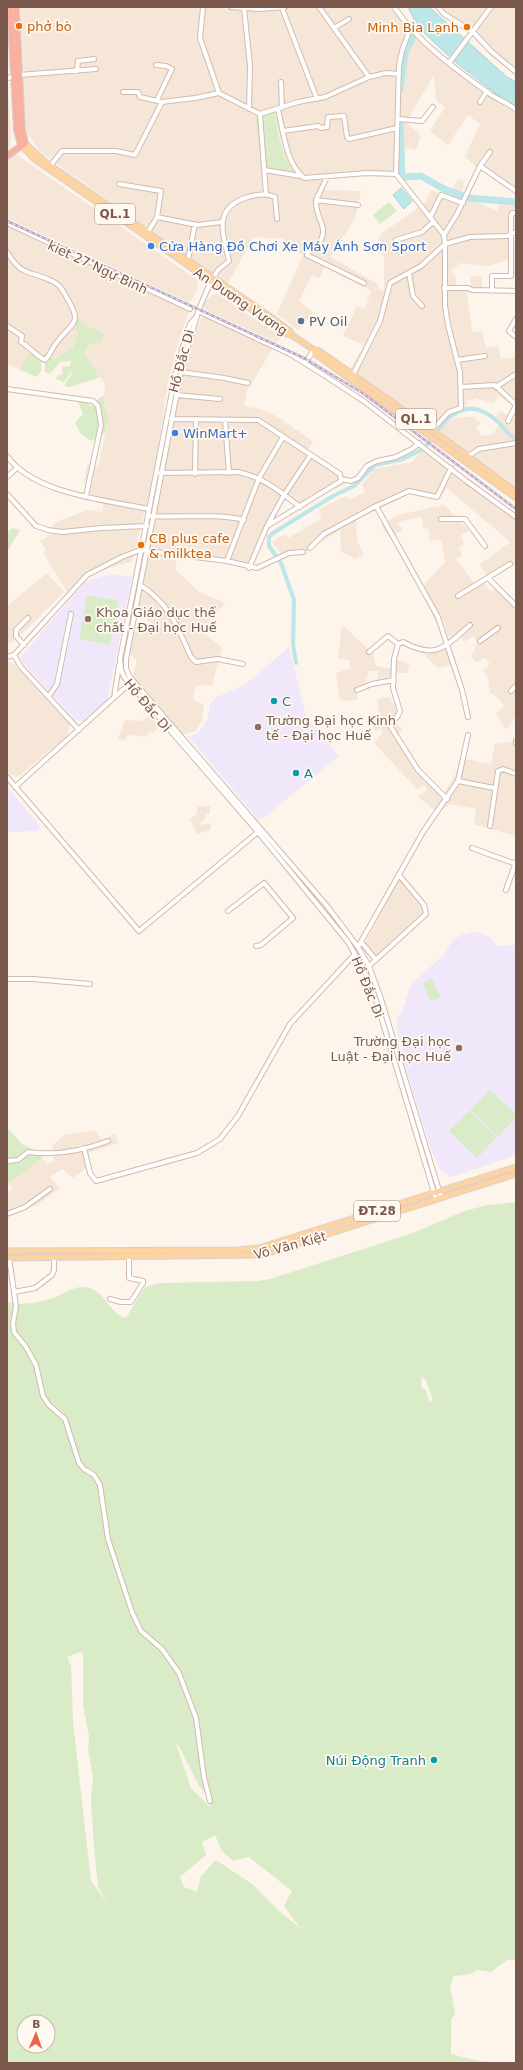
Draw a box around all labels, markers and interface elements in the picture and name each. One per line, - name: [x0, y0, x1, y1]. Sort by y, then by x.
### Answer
- place label: phở bò: [27, 19, 72, 34]
- place label: Minh Bia Lạnh: [367, 20, 459, 35]
- marker: phở bò: [14, 21, 24, 31]
- marker: Minh Bia Lạnh: [462, 22, 472, 32]
- road number: QL.1: [95, 204, 135, 224]
- street label: kiet 27 Ngự Bình: [45, 238, 150, 297]
- place label: Cửa Hàng Đồ Chơi Xe Máy Ánh Sơn Sport: [159, 239, 426, 254]
- marker: Cửa Hàng Đồ Chơi Xe Máy Ánh Sơn Sport: [146, 241, 156, 251]
- street label: An Dương Vương: [191, 265, 290, 338]
- place label: PV Oil: [309, 314, 347, 329]
- marker: PV Oil: [296, 316, 306, 326]
- street label: Hồ Đắc Di: [166, 328, 197, 394]
- road number: QL.1: [396, 409, 436, 429]
- place label: WinMart+: [183, 426, 248, 441]
- marker: WinMart+: [170, 428, 180, 438]
- place label: CB plus cafe & milktea: [149, 531, 230, 561]
- marker: CB plus cafe & milktea: [136, 540, 146, 550]
- place label: Khoa Giáo dục thể chất - Đại học Huế: [96, 605, 217, 635]
- marker: Khoa Giáo dục thể chất - Đại học Huế: [83, 614, 93, 624]
- street label: Hồ Đắc Di: [121, 676, 174, 735]
- place label: C: [282, 694, 291, 709]
- marker: C: [269, 696, 279, 706]
- place label: Trường Đại học Kinh tế - Đại học Huế: [265, 713, 396, 743]
- marker: Trường Đại học Kinh tế - Đại học Huế: [253, 722, 263, 732]
- place label: A: [304, 766, 313, 781]
- marker: A: [291, 768, 301, 778]
- street label: Hồ Đắc Di: [348, 954, 387, 1020]
- place label: Trường Đại học Luật - Đại học Huế: [330, 1034, 451, 1064]
- marker: Trường Đại học Luật - Đại học Huế: [454, 1043, 464, 1053]
- road number: ĐT.28: [354, 1201, 400, 1221]
- street label: Võ Văn Kiệt: [252, 1229, 328, 1262]
- place label: Núi Động Tranh: [326, 1753, 426, 1768]
- marker: Núi Động Tranh: [429, 1755, 439, 1765]
- north arrow: [16, 2014, 56, 2054]
- text: B: [32, 2018, 41, 2031]

